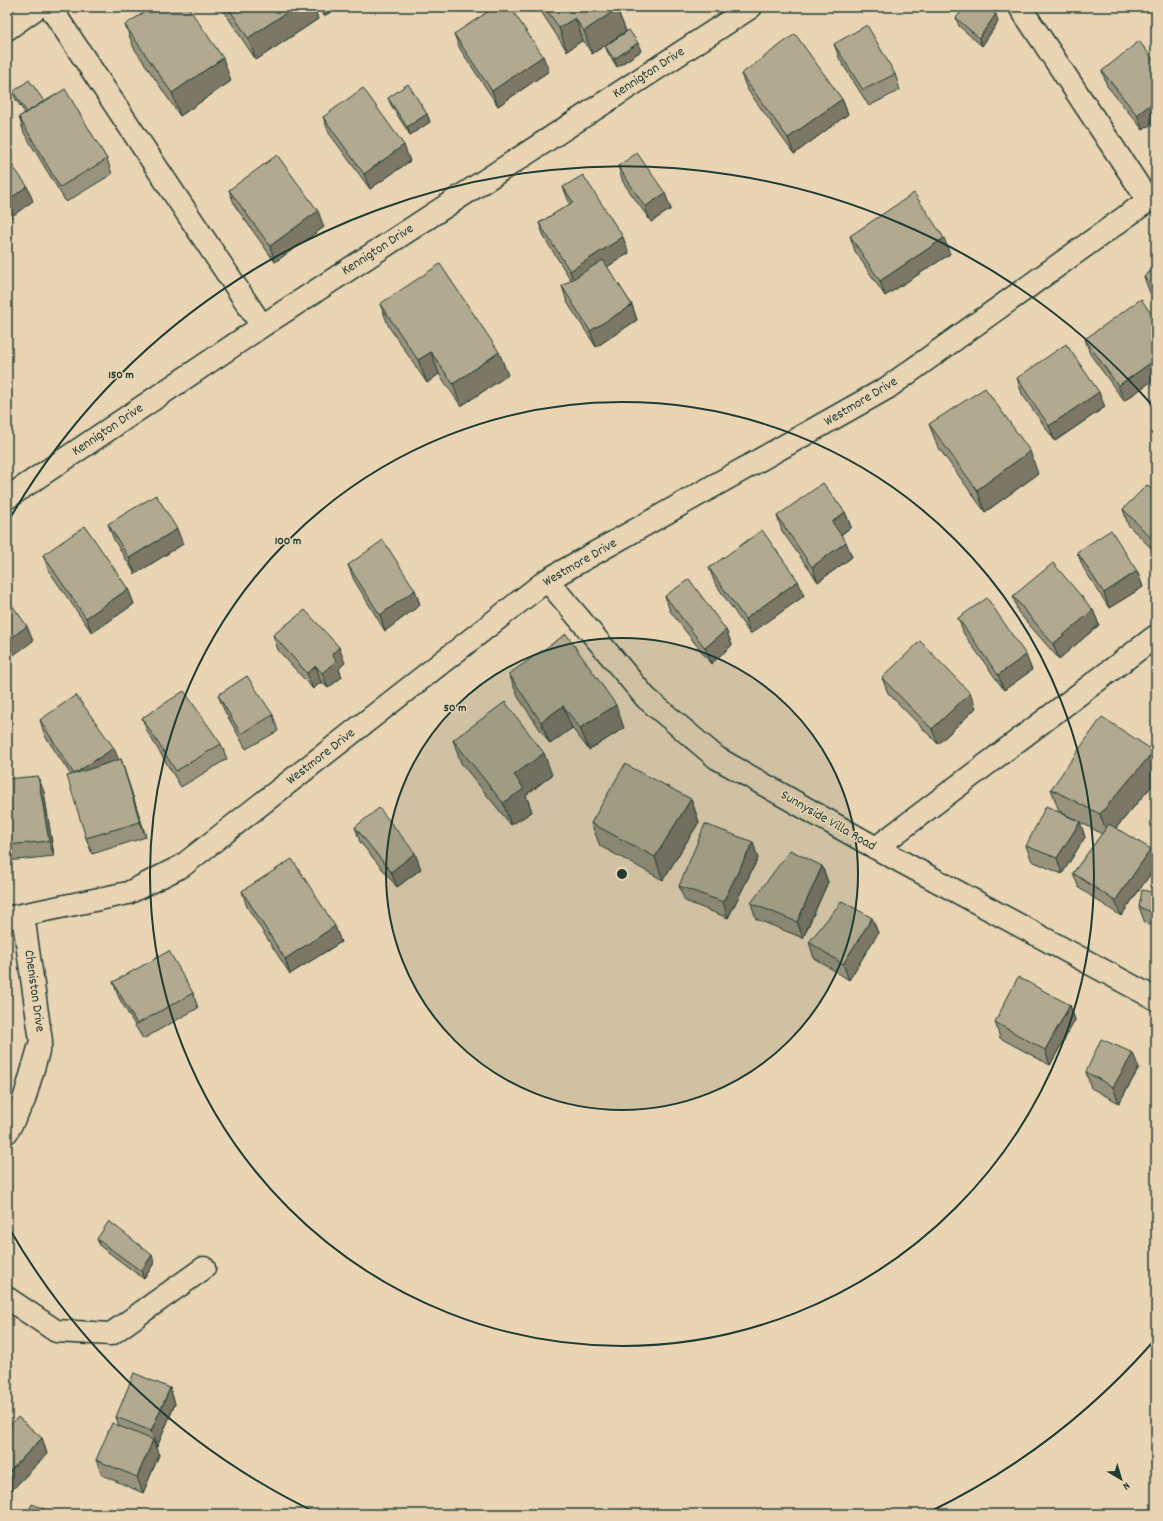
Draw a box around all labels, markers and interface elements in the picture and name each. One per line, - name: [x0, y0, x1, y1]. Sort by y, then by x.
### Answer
- street label: Kennigton Drive: [609, 42, 689, 104]
- street label: Kennigton Drive: [338, 219, 418, 281]
- text: 150 m: [108, 367, 134, 384]
- street label: Westmore Drive: [820, 372, 902, 432]
- street label: Kennigton Drive: [68, 399, 148, 461]
- text: 100 m: [275, 533, 301, 550]
- street label: Westmore Drive: [539, 534, 621, 592]
- text: 50 m: [443, 700, 467, 717]
- street label: Westmore Drive: [282, 724, 360, 790]
- street label: Sunnyside Villa Road: [777, 786, 879, 856]
- centre of rings: [615, 867, 629, 881]
- street label: Cheniston Drive: [18, 949, 50, 1033]
- north arrow: [1101, 1459, 1141, 1499]
- text: N: [1118, 1477, 1133, 1494]

